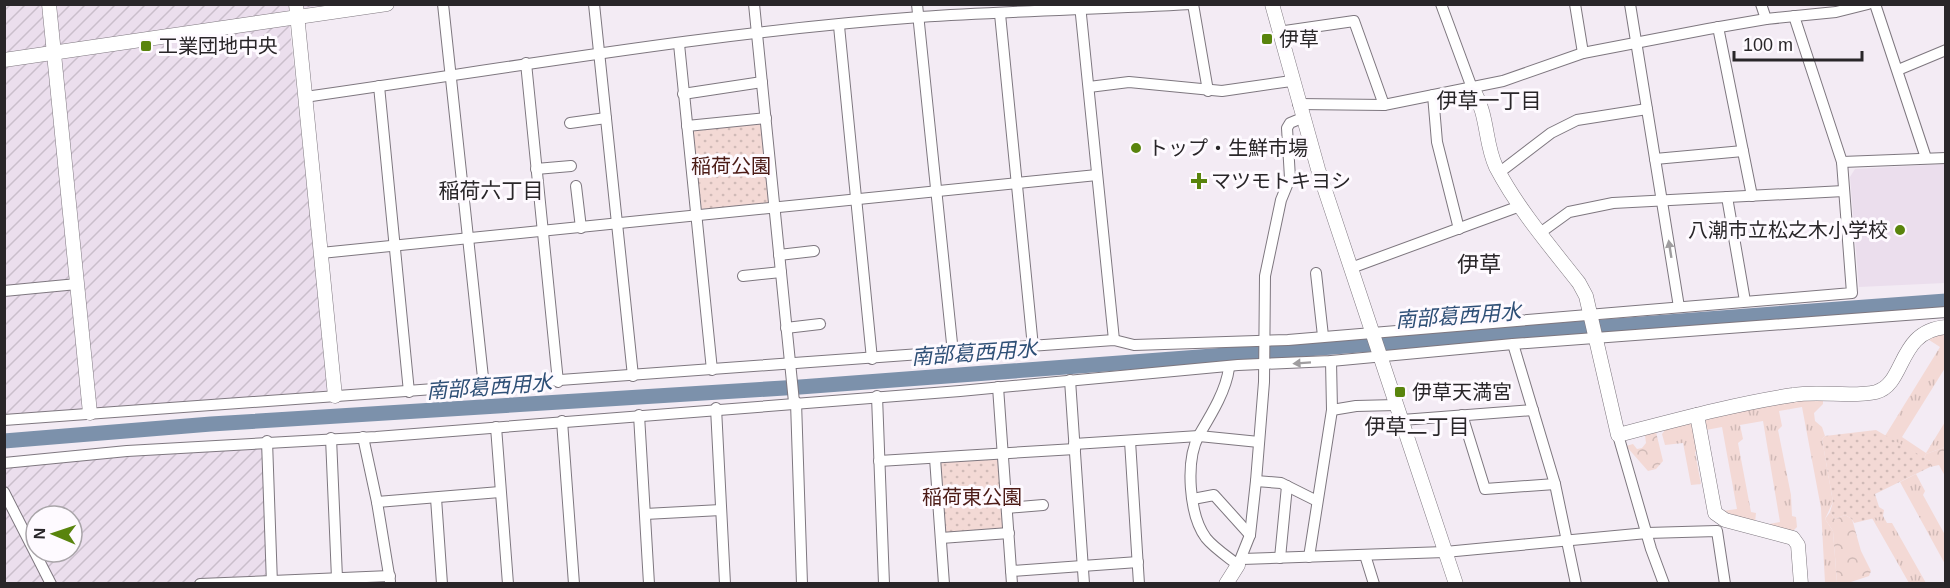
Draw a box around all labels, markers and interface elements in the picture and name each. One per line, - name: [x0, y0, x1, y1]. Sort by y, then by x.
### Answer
- scale bar: [1734, 24, 1862, 62]
- place label: 伊草: [1279, 28, 1319, 50]
- marker: 伊草: [1260, 32, 1274, 46]
- place label: 工業団地中央: [158, 35, 278, 57]
- text: 100 m: [1743, 35, 1793, 55]
- marker: 工業団地中央: [139, 39, 153, 53]
- district label: 伊草一丁目: [1437, 89, 1542, 112]
- place label: トップ・生鮮市場: [1148, 137, 1308, 159]
- marker: トップ・生鮮市場: [1129, 141, 1143, 155]
- park label: 稲荷公園: [691, 155, 771, 177]
- place label: マツモトキヨシ: [1211, 170, 1351, 192]
- marker: マツモトキヨシ: [1192, 174, 1206, 188]
- district label: 稲荷六丁目: [439, 179, 544, 202]
- place label: 八潮市立松之木小学校: [1688, 219, 1888, 241]
- marker: 八潮市立松之木小学校: [1893, 223, 1907, 237]
- one-way arrow: [1665, 239, 1674, 258]
- district label: 伊草: [1457, 252, 1501, 277]
- water label: 南部葛西用水: [1394, 299, 1524, 331]
- water label: 南部葛西用水: [910, 336, 1040, 368]
- one-way arrow: [1292, 359, 1311, 368]
- water label: 南部葛西用水: [425, 370, 555, 402]
- place label: 伊草天満宮: [1412, 381, 1512, 403]
- marker: 伊草天満宮: [1393, 385, 1407, 399]
- district label: 伊草二丁目: [1365, 415, 1470, 438]
- park label: 稲荷東公園: [922, 486, 1022, 508]
- north arrow: [24, 504, 84, 564]
- text: N: [31, 527, 48, 540]

